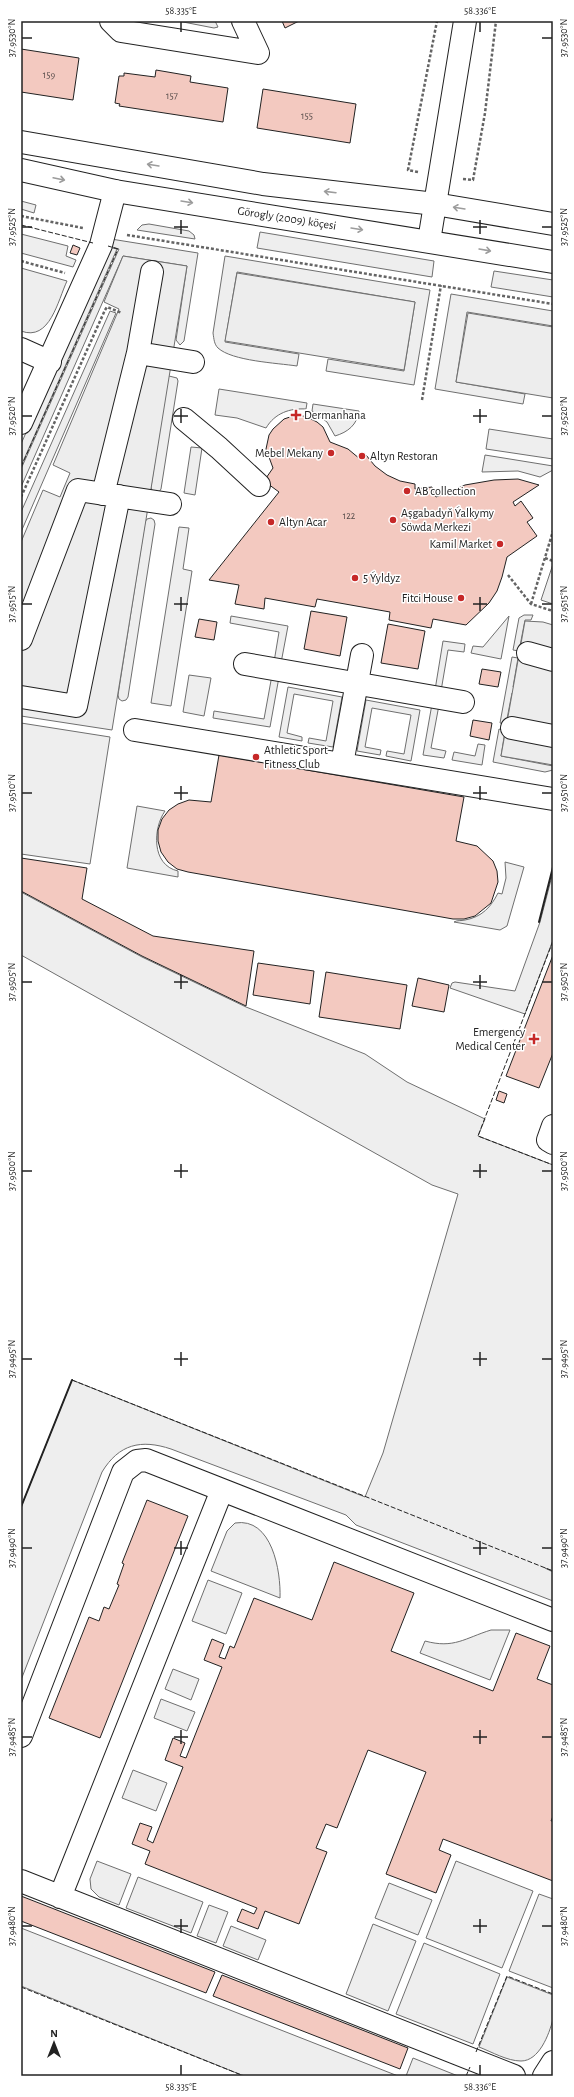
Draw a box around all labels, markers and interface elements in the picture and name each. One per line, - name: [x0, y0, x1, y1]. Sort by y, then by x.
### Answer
- text: 58.335°E: [165, 6, 197, 16]
- text: 58.336°E: [464, 6, 496, 16]
- text: 37.9530°N: [7, 19, 17, 57]
- text: 37.9530°N: [559, 19, 569, 57]
- house number: 159: [43, 70, 55, 80]
- house number: 157: [166, 91, 178, 101]
- house number: 155: [301, 111, 313, 121]
- one-way arrow: [147, 161, 160, 169]
- one-way arrow: [52, 175, 65, 183]
- one-way arrow: [324, 188, 337, 195]
- one-way arrow: [180, 198, 193, 206]
- one-way arrow: [453, 203, 466, 211]
- street label: Görogly (2009) köçesi: [237, 204, 337, 233]
- text: 37.9525°N: [7, 208, 17, 246]
- text: 37.9525°N: [559, 208, 569, 246]
- one-way arrow: [350, 225, 363, 233]
- one-way arrow: [478, 247, 491, 255]
- text: 37.9520°N: [7, 396, 17, 436]
- text: 37.9520°N: [559, 396, 569, 436]
- place label: Dermanhana: [304, 409, 366, 421]
- marker: Dermanhana: [291, 410, 301, 420]
- place label: Mebel Mekany: [255, 447, 323, 460]
- marker: Mebel Mekany: [326, 448, 336, 458]
- place label: Altyn Restoran: [370, 450, 438, 463]
- marker: Altyn Restoran: [357, 451, 367, 461]
- place label: AB collection: [415, 485, 476, 497]
- marker: AB collection: [402, 486, 412, 496]
- place label: Aşgabadyň Ýalkymy Söwda Merkezi: [401, 506, 494, 533]
- house number: 122: [343, 511, 356, 521]
- marker: Aşgabadyň Ýalkymy Söwda Merkezi: [388, 515, 398, 525]
- place label: Altyn Acar: [279, 516, 327, 529]
- marker: Altyn Acar: [266, 517, 276, 527]
- place label: Kamil Market: [429, 538, 492, 550]
- marker: Kamil Market: [495, 539, 505, 549]
- place label: 5 Ýyldyz: [363, 571, 400, 585]
- marker: 5 Ýyldyz: [350, 573, 360, 583]
- text: 37.9515°N: [7, 586, 17, 622]
- text: 37.9515°N: [559, 586, 569, 622]
- place label: Fitci House: [402, 592, 453, 604]
- marker: Fitci House: [456, 593, 466, 603]
- place label: Athletic Sport Fitness Club: [264, 744, 328, 770]
- marker: Athletic Sport Fitness Club: [251, 752, 261, 762]
- text: 37.9510°N: [7, 774, 17, 812]
- text: 37.9510°N: [559, 774, 569, 812]
- text: 37.9505°N: [7, 963, 17, 1001]
- text: 37.9505°N: [559, 963, 569, 1001]
- place label: Emergency Medical Center: [455, 1026, 525, 1052]
- marker: Emergency Medical Center: [528, 1033, 540, 1045]
- text: 37.9500°N: [7, 1151, 17, 1191]
- text: 37.9500°N: [559, 1151, 569, 1191]
- text: 37.9495°N: [7, 1340, 17, 1378]
- text: 37.9495°N: [559, 1340, 569, 1378]
- text: 37.9490°N: [7, 1528, 17, 1568]
- text: 37.9490°N: [559, 1528, 569, 1568]
- text: 37.9485°N: [7, 1718, 17, 1756]
- text: 37.9485°N: [559, 1718, 569, 1756]
- text: 37.9480°N: [7, 1906, 17, 1946]
- text: 37.9480°N: [559, 1906, 569, 1946]
- north arrow: [34, 2023, 74, 2063]
- text: N: [50, 2028, 58, 2039]
- text: 58.335°E: [165, 2082, 197, 2092]
- text: 58.336°E: [464, 2082, 496, 2092]

